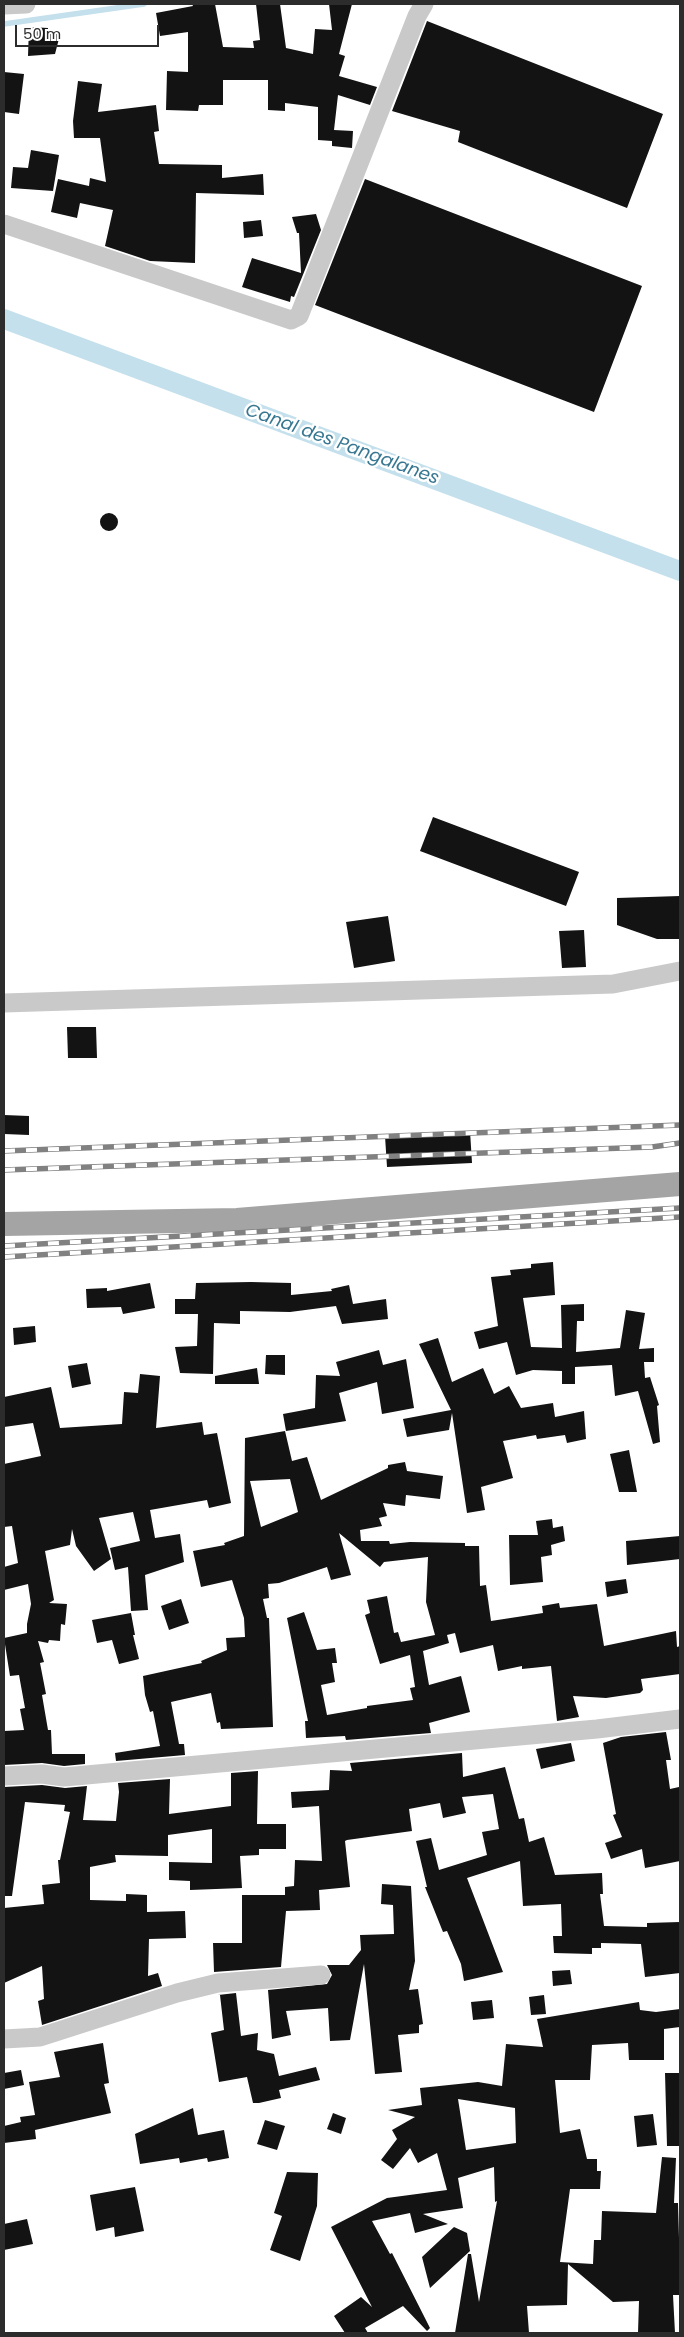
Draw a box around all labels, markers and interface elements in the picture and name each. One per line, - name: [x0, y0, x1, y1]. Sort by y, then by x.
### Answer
- scale bar: [18, 15, 161, 47]
- text: 50 m: [23, 23, 61, 44]
- water label: Canal des Pangalanes: [242, 400, 442, 490]

